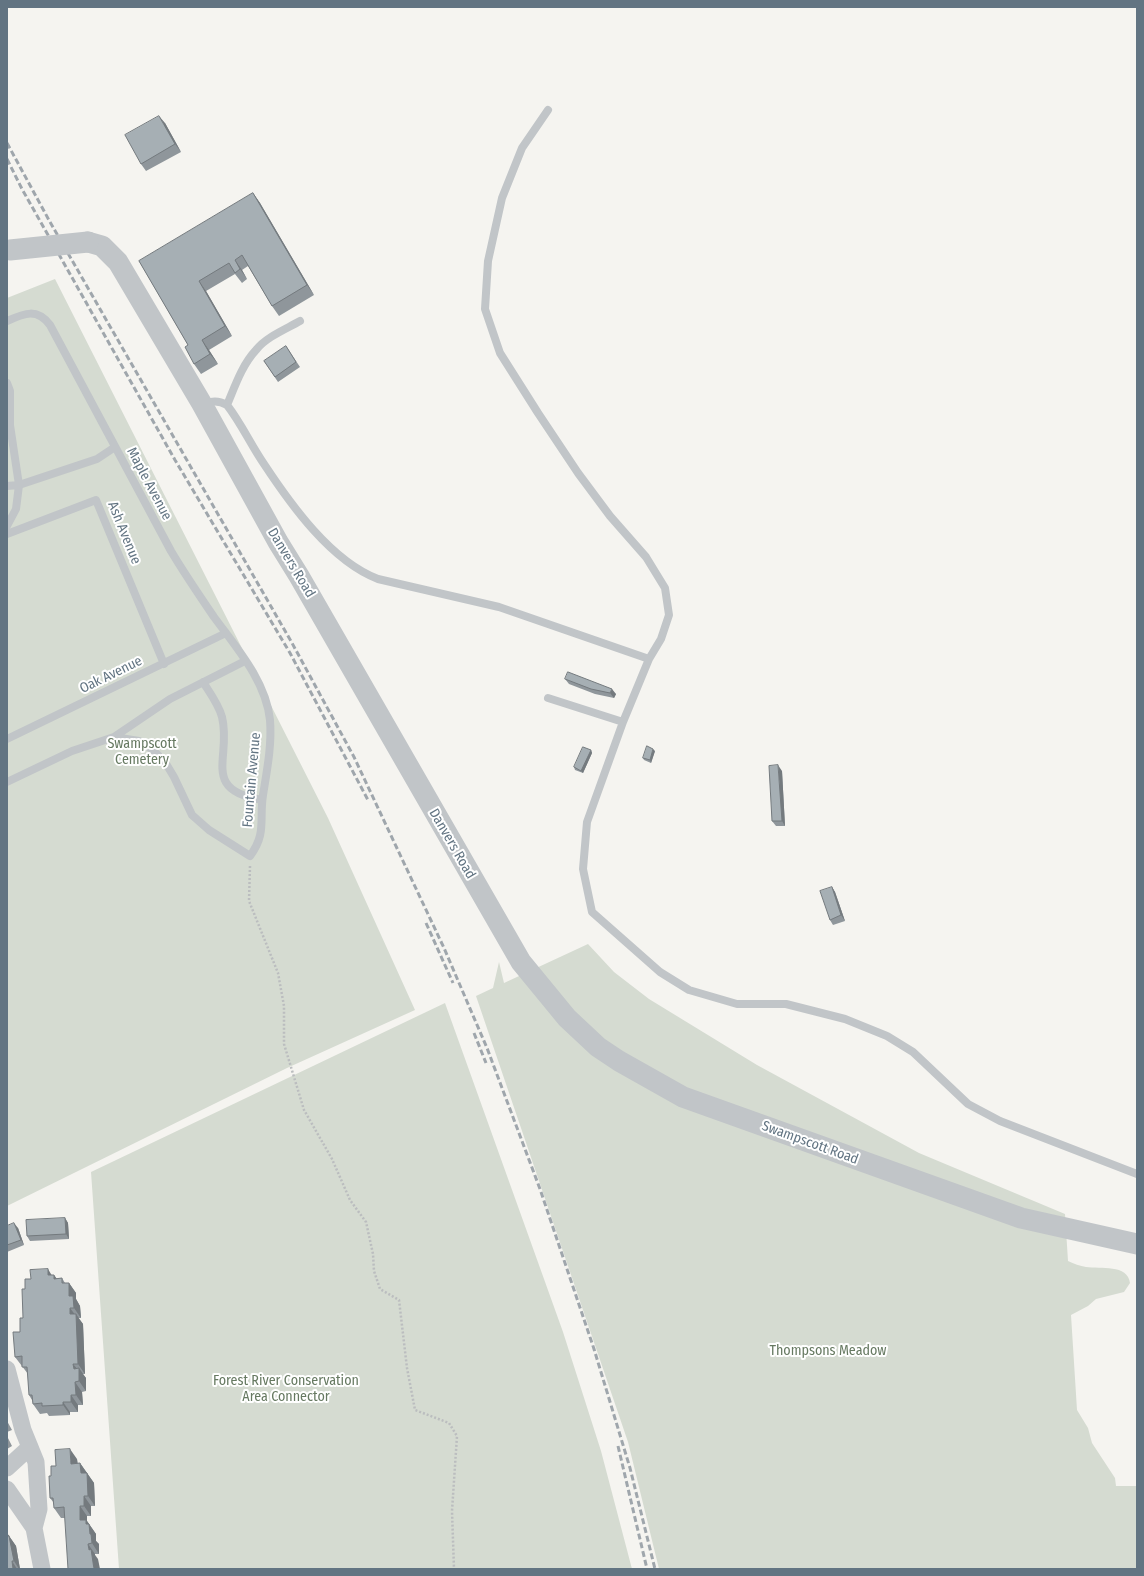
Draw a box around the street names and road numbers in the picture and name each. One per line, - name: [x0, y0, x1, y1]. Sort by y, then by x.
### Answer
- street label: Maple Avenue: [123, 445, 175, 523]
- street label: Ash Avenue: [104, 499, 144, 567]
- street label: Danvers Road: [264, 525, 318, 601]
- street label: Oak Avenue: [77, 653, 145, 697]
- street label: Fountain Avenue: [239, 732, 265, 828]
- street label: Danvers Road: [425, 806, 479, 882]
- street label: Swampscott Road: [759, 1118, 861, 1168]

